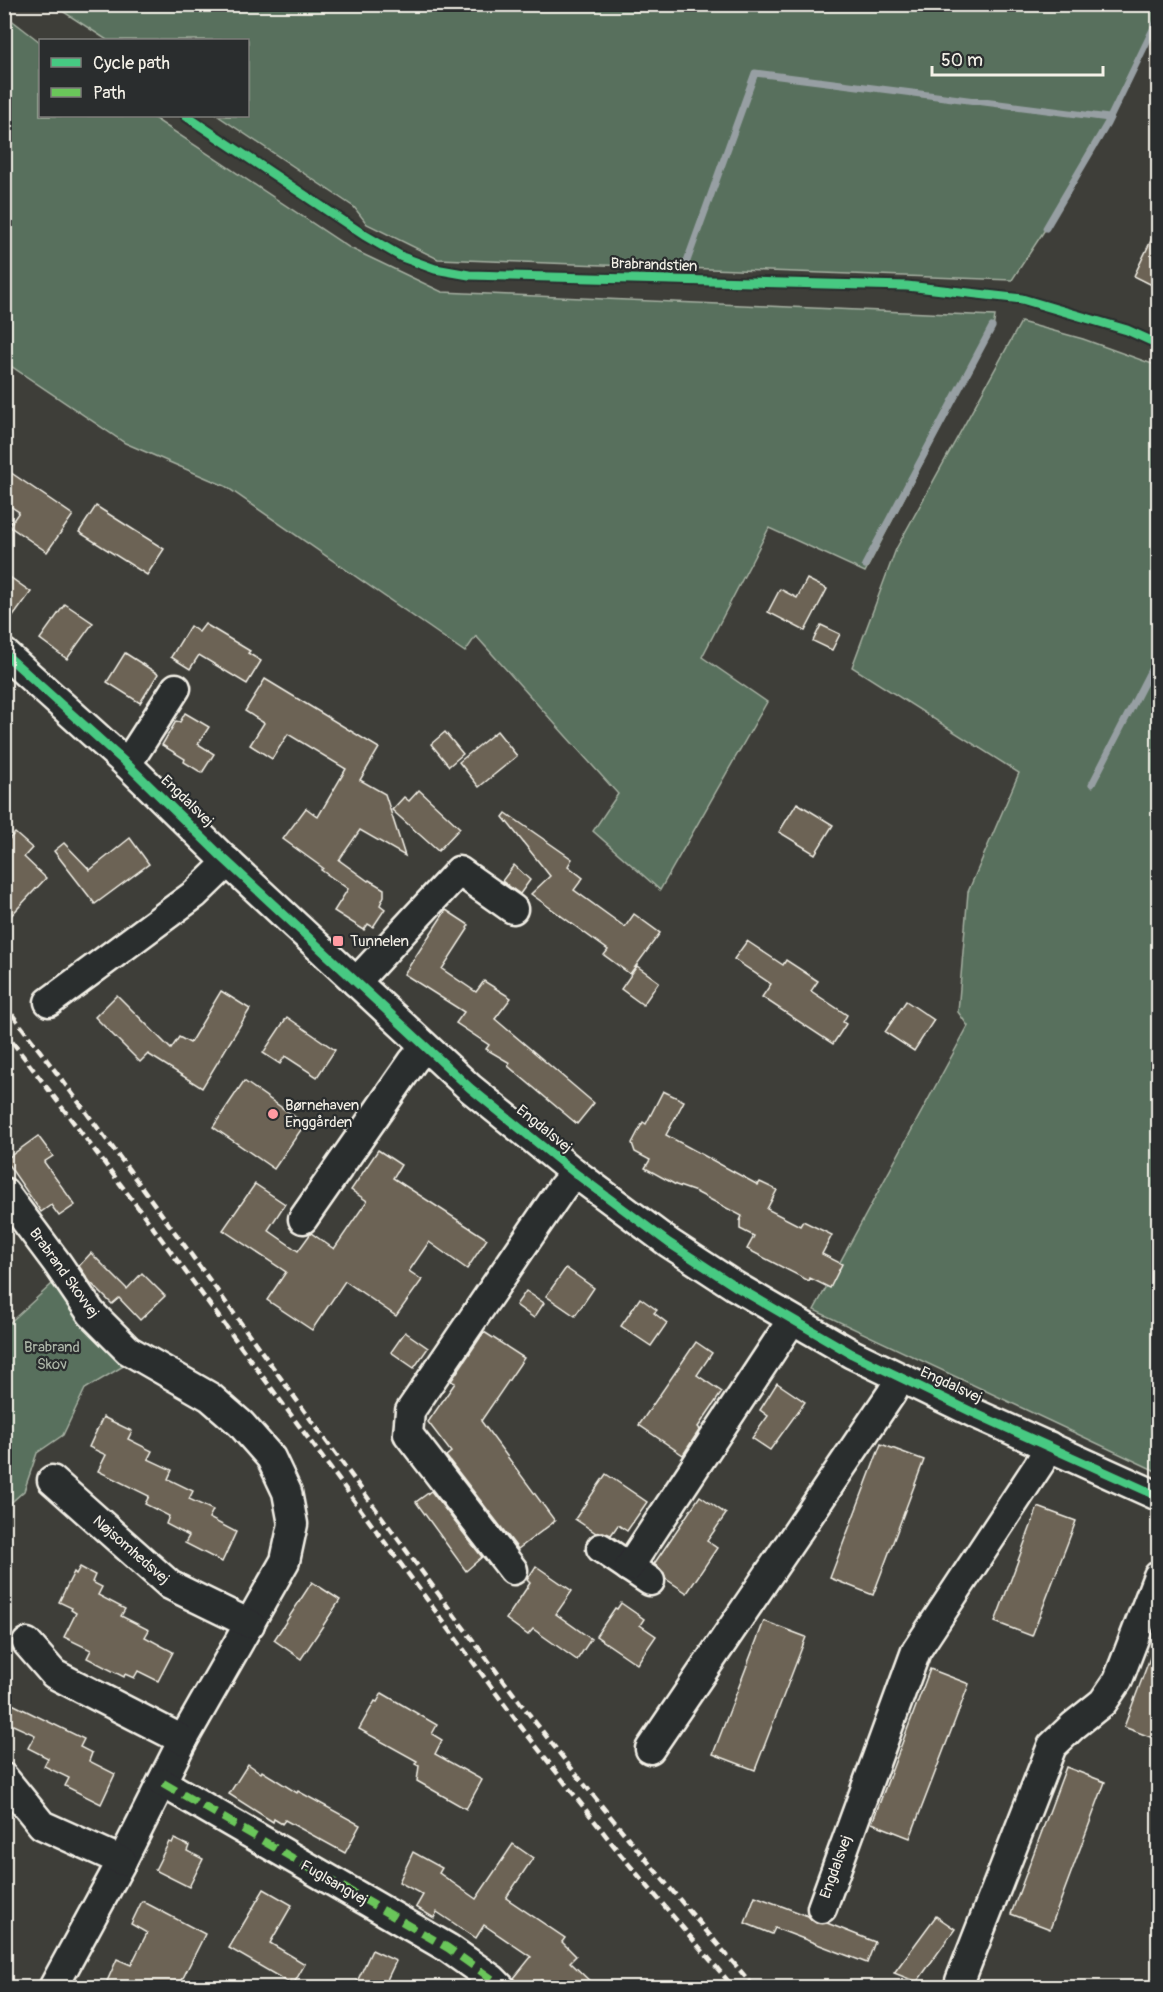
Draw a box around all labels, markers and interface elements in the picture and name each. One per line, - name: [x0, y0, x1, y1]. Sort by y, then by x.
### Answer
- legend: [39, 39, 249, 117]
- scale bar: [932, 39, 1103, 77]
- text: 50 m: [941, 49, 983, 72]
- text: Cycle path: [93, 52, 170, 75]
- text: Path: [93, 82, 126, 105]
- street label: Brabrandstien: [610, 254, 698, 276]
- street label: Engdalsvej: [157, 771, 217, 831]
- place label: Tunnelen: [350, 932, 409, 951]
- marker: Tunnelen: [331, 934, 345, 948]
- place label: Børnehaven Enggården: [285, 1096, 359, 1132]
- street label: Engdalsvej: [512, 1101, 576, 1157]
- marker: Børnehaven Enggården: [266, 1107, 280, 1121]
- street label: Brabrand Skovvej: [25, 1224, 103, 1322]
- park label: Brabrand Skov: [24, 1338, 80, 1374]
- street label: Engdalsvej: [917, 1362, 985, 1408]
- street label: Nøjsomhedsvej: [89, 1512, 173, 1588]
- street label: Engdalsvej: [816, 1833, 856, 1901]
- street label: Fuglsangvej: [297, 1856, 371, 1910]

